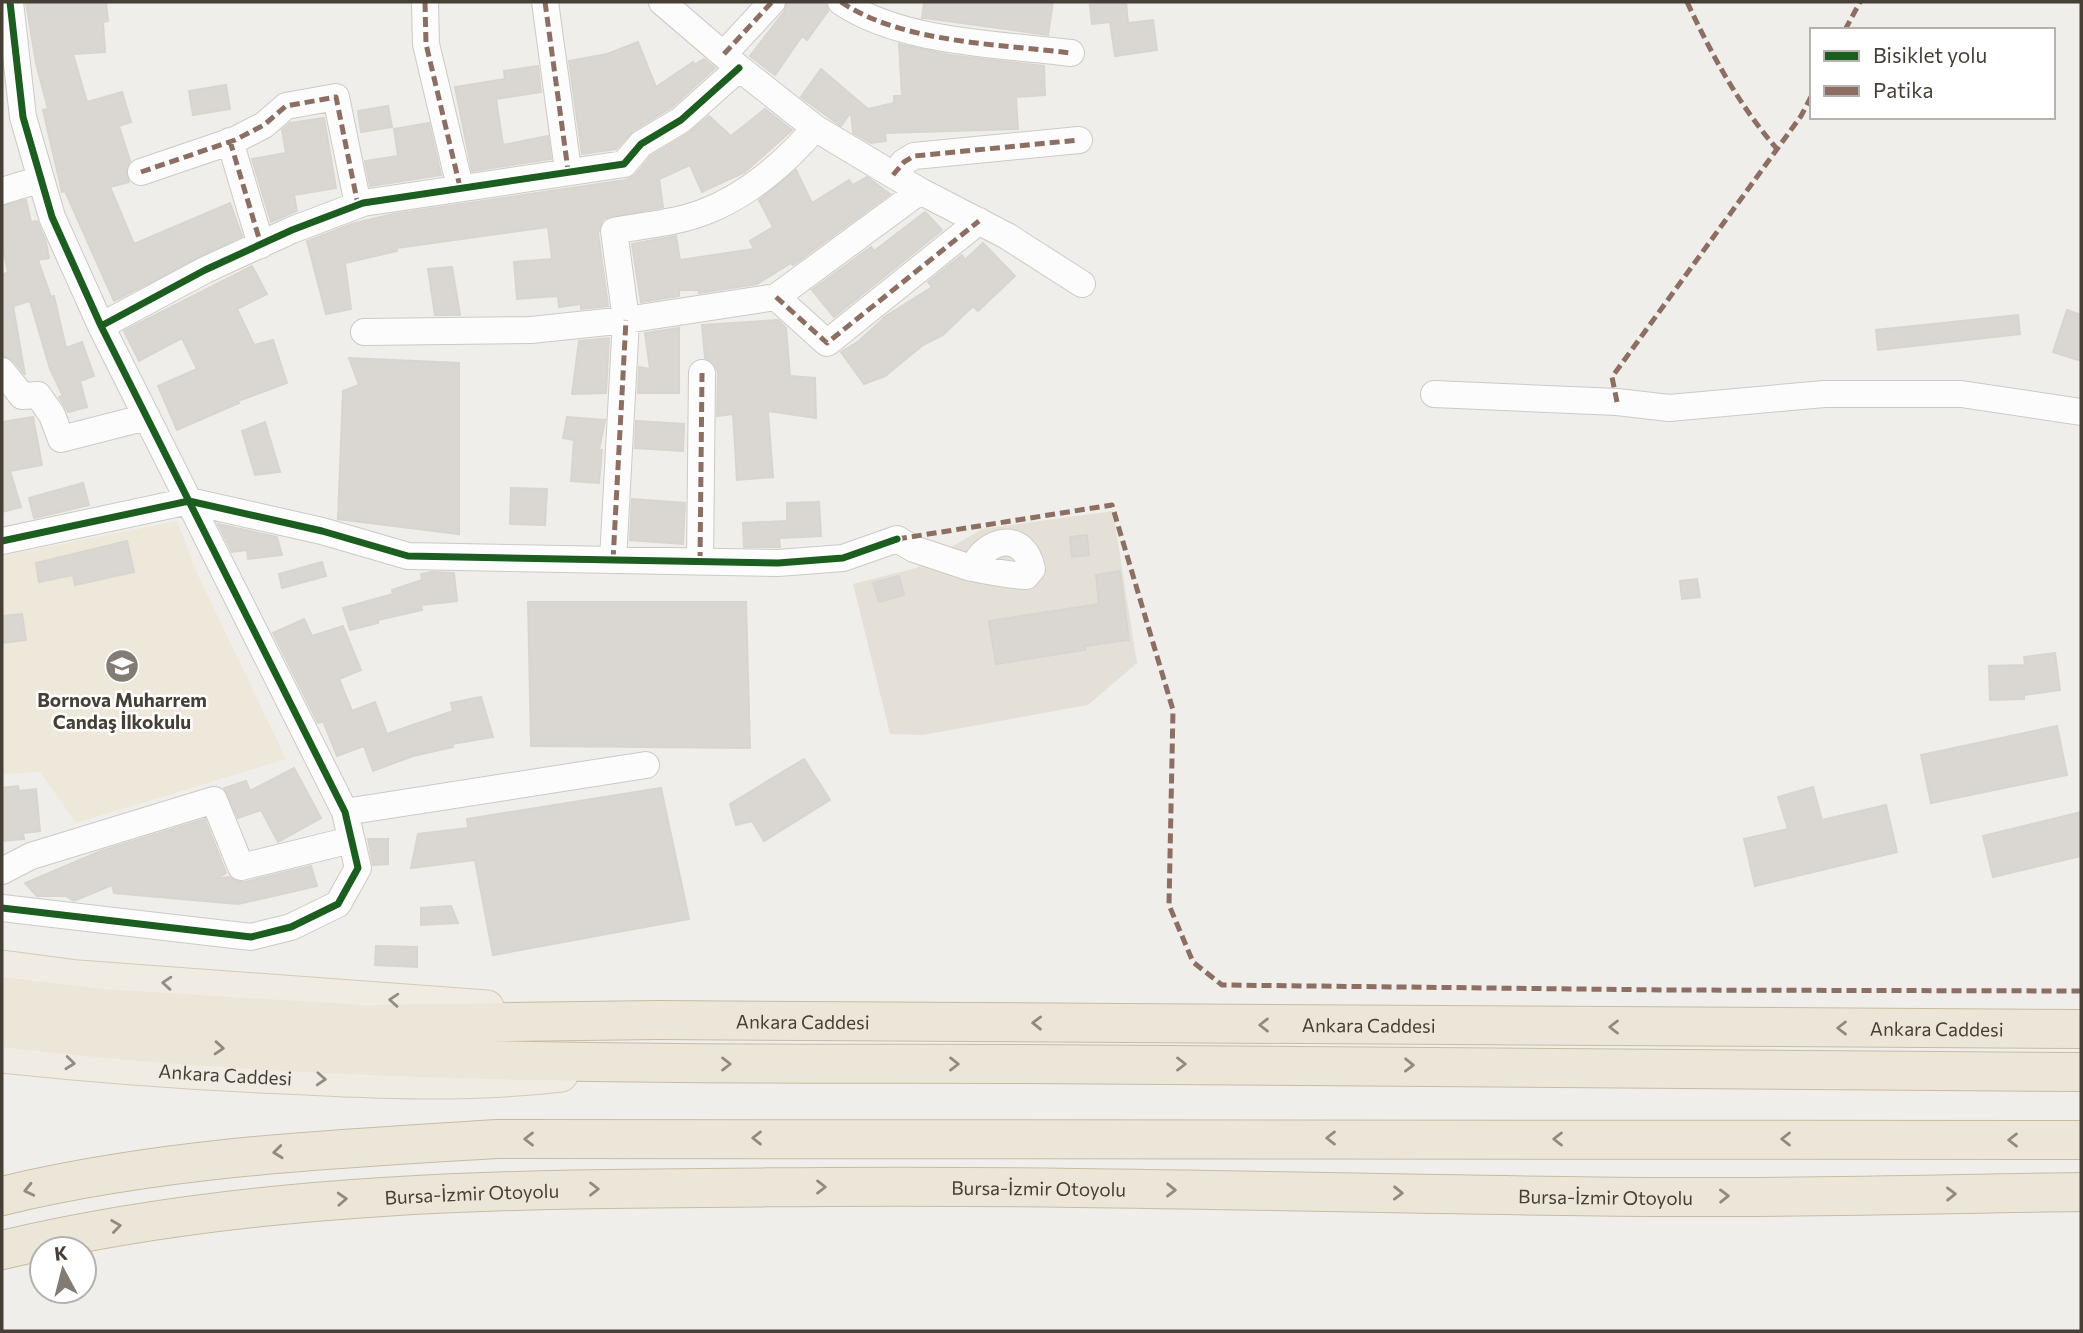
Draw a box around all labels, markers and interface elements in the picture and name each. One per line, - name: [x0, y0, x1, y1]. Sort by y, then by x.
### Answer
- legend: [1810, 28, 2055, 119]
- text: Bisiklet yolu: [1873, 42, 1987, 67]
- text: Patika: [1873, 77, 1934, 102]
- school or university icon: Bornova Muharrem Candaş İlkokulu: [103, 647, 141, 685]
- place label: Bornova Muharrem Candaş İlkokulu: [37, 688, 207, 733]
- one-way arrow: [161, 976, 172, 991]
- one-way arrow: [388, 993, 399, 1008]
- street label: Ankara Caddesi: [736, 1009, 870, 1033]
- street label: Ankara Caddesi: [1302, 1013, 1436, 1036]
- one-way arrow: [1031, 1015, 1041, 1031]
- street label: Ankara Caddesi: [1870, 1016, 2004, 1040]
- one-way arrow: [1258, 1017, 1269, 1033]
- one-way arrow: [1608, 1019, 1619, 1035]
- one-way arrow: [1836, 1020, 1846, 1036]
- one-way arrow: [214, 1040, 225, 1055]
- one-way arrow: [64, 1055, 75, 1070]
- one-way arrow: [721, 1056, 732, 1072]
- one-way arrow: [949, 1056, 959, 1072]
- one-way arrow: [1176, 1056, 1187, 1072]
- street label: Ankara Caddesi: [158, 1058, 293, 1089]
- one-way arrow: [1403, 1058, 1414, 1073]
- one-way arrow: [316, 1072, 327, 1087]
- one-way arrow: [751, 1130, 762, 1146]
- one-way arrow: [1325, 1130, 1335, 1146]
- one-way arrow: [524, 1131, 534, 1147]
- one-way arrow: [1552, 1131, 1563, 1147]
- one-way arrow: [1780, 1131, 1790, 1147]
- one-way arrow: [2007, 1132, 2018, 1148]
- one-way arrow: [272, 1145, 284, 1160]
- street label: Bursa-İzmir Otoyolu: [951, 1175, 1126, 1200]
- street label: Bursa-İzmir Otoyolu: [384, 1178, 559, 1208]
- one-way arrow: [817, 1179, 827, 1195]
- one-way arrow: [589, 1181, 600, 1197]
- one-way arrow: [23, 1182, 35, 1196]
- one-way arrow: [1165, 1182, 1176, 1197]
- street label: Bursa-İzmir Otoyolu: [1518, 1184, 1693, 1209]
- one-way arrow: [1393, 1185, 1404, 1201]
- one-way arrow: [1946, 1186, 1957, 1201]
- one-way arrow: [1719, 1188, 1729, 1204]
- one-way arrow: [337, 1192, 348, 1207]
- one-way arrow: [111, 1219, 122, 1234]
- north arrow: [28, 1235, 98, 1305]
- text: K: [53, 1240, 69, 1265]

